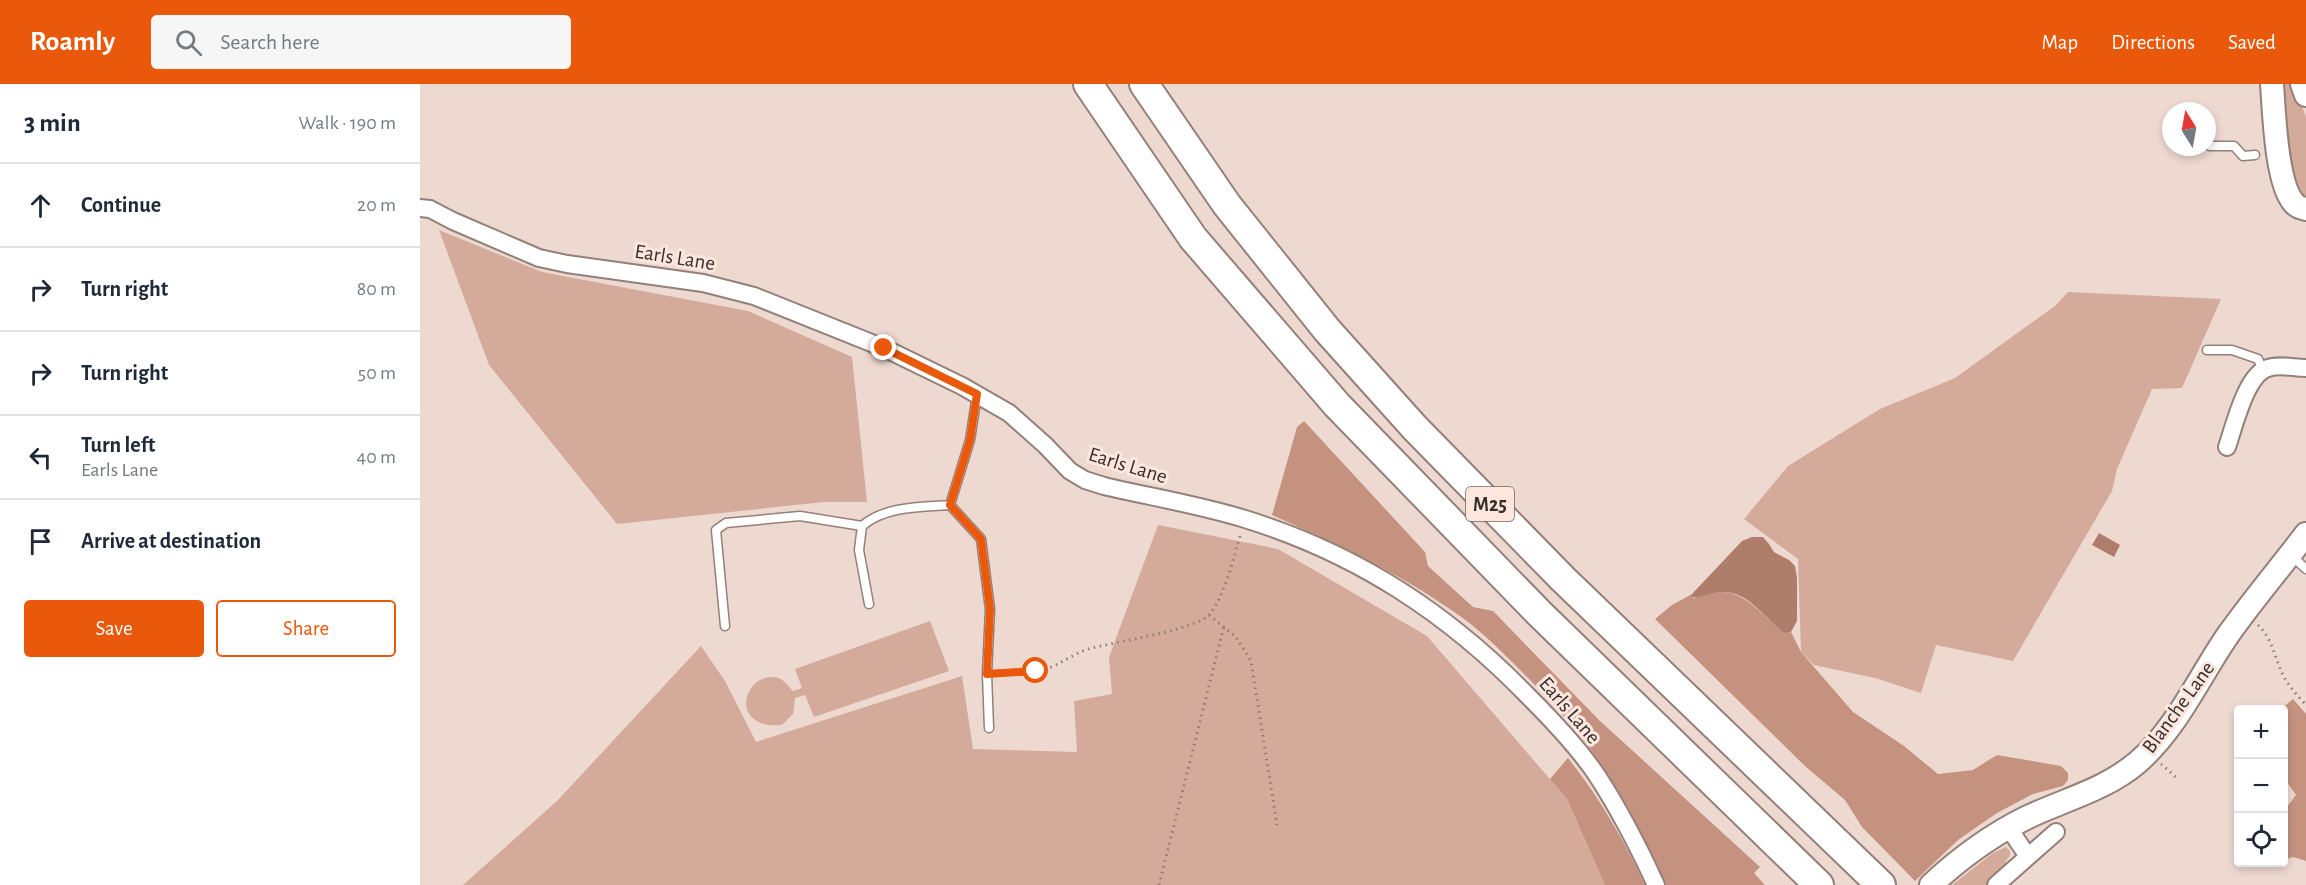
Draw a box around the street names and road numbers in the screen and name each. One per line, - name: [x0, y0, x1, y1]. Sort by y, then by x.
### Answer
- street label: Earls Lane: [633, 241, 717, 274]
- street label: Earls Lane: [1086, 444, 1170, 487]
- road number: M25: [1466, 487, 1514, 521]
- street label: Blanche Lane: [2138, 658, 2219, 757]
- street label: Earls Lane: [1535, 673, 1604, 748]

